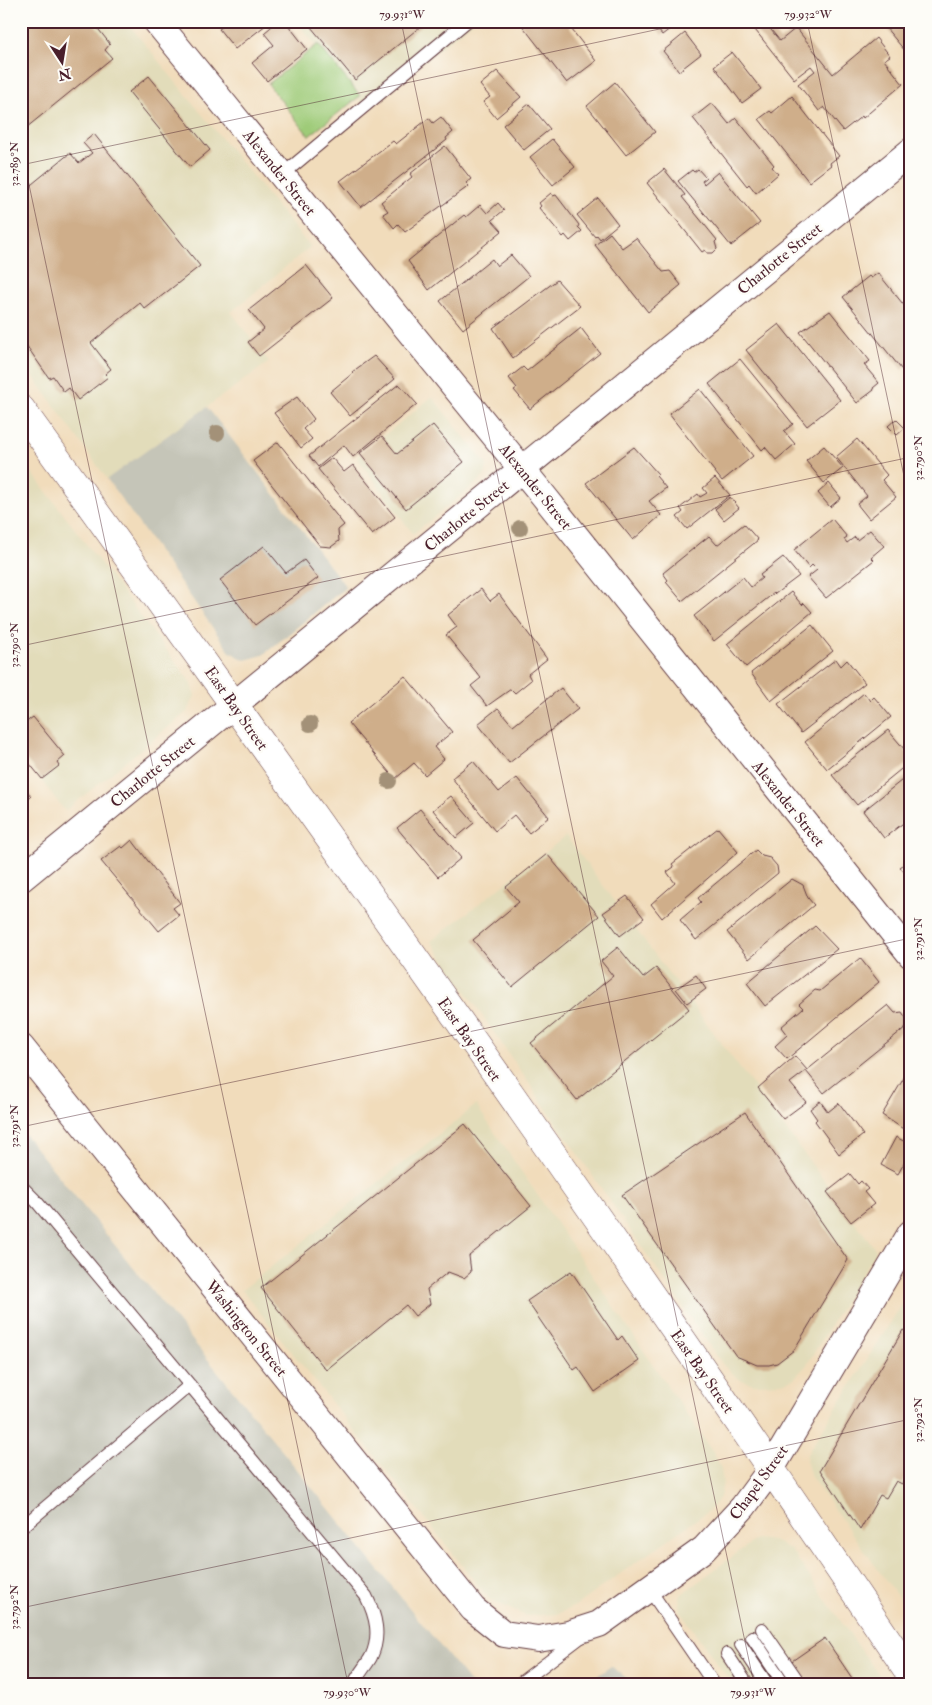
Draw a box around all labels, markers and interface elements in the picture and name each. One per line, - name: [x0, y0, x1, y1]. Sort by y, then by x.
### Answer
- text: 79.931°W: [379, 7, 426, 22]
- text: 79.932°W: [784, 7, 832, 22]
- north arrow: [38, 38, 88, 88]
- text: N: [56, 64, 73, 84]
- street label: Alexander Street: [238, 125, 320, 220]
- text: 32.789°N: [7, 141, 22, 186]
- street label: Charlotte Street: [733, 219, 826, 299]
- text: 32.790°N: [911, 435, 926, 481]
- street label: Alexander Street: [494, 439, 576, 534]
- street label: Charlotte Street: [420, 476, 513, 556]
- text: 32.790°N: [7, 622, 22, 668]
- street label: East Bay Street: [200, 663, 272, 754]
- street label: Charlotte Street: [106, 732, 199, 812]
- street label: Alexander Street: [747, 756, 829, 851]
- text: 32.791°N: [911, 917, 926, 961]
- street label: East Bay Street: [433, 994, 505, 1085]
- text: 32.791°N: [7, 1104, 22, 1148]
- street label: Washington Street: [200, 1275, 291, 1381]
- street label: East Bay Street: [666, 1326, 738, 1417]
- text: 32.792°N: [911, 1397, 926, 1443]
- street label: Chapel Street: [725, 1441, 793, 1524]
- text: 32.792°N: [7, 1584, 22, 1630]
- text: 79.930°W: [323, 1685, 371, 1700]
- text: 79.931°W: [730, 1685, 777, 1700]

